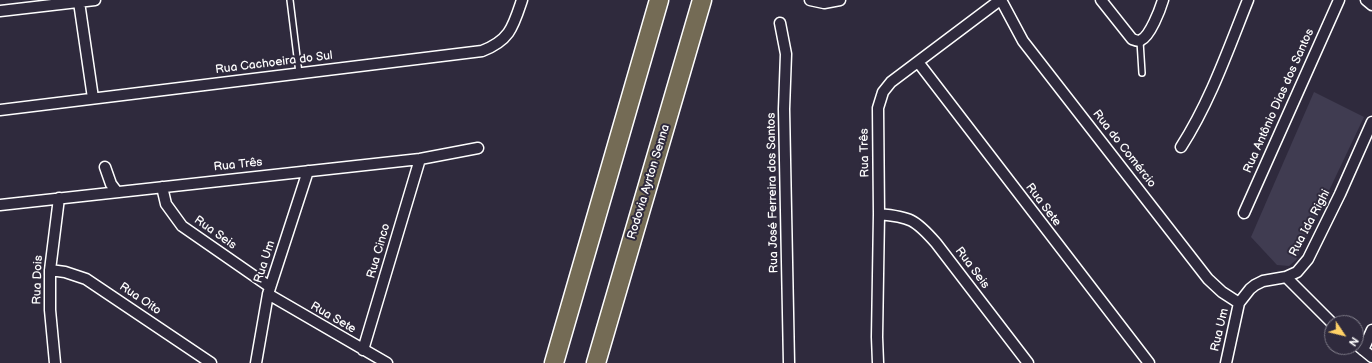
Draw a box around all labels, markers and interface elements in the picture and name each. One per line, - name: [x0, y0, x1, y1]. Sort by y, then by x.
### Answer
- street label: Rua Antônio Dias dos Santos: [1241, 27, 1317, 175]
- street label: Rua Cachoeira do Sul: [215, 49, 333, 77]
- street label: Rua do Comércio: [1089, 107, 1159, 191]
- street label: Rua José Ferreira dos Santos: [764, 113, 782, 273]
- street label: Rodovia Ayrton Senna: [625, 123, 673, 241]
- street label: Rua Três: [857, 128, 873, 178]
- street label: Rua Três: [213, 155, 263, 175]
- street label: Rua Sete: [1022, 181, 1064, 229]
- street label: Rua Ida Righi: [1286, 187, 1334, 259]
- street label: Rua Seis: [191, 213, 239, 253]
- street label: Rua Cinco: [364, 222, 394, 280]
- street label: Rua Um: [251, 239, 279, 285]
- street label: Rua Seis: [952, 244, 992, 292]
- street label: Rua Dois: [30, 255, 46, 305]
- street label: Rua Oito: [116, 280, 164, 318]
- street label: Rua Sete: [308, 299, 358, 337]
- street label: Rua Um: [1208, 307, 1232, 353]
- north arrow: [1324, 315, 1364, 355]
- text: N: [1346, 334, 1361, 349]

